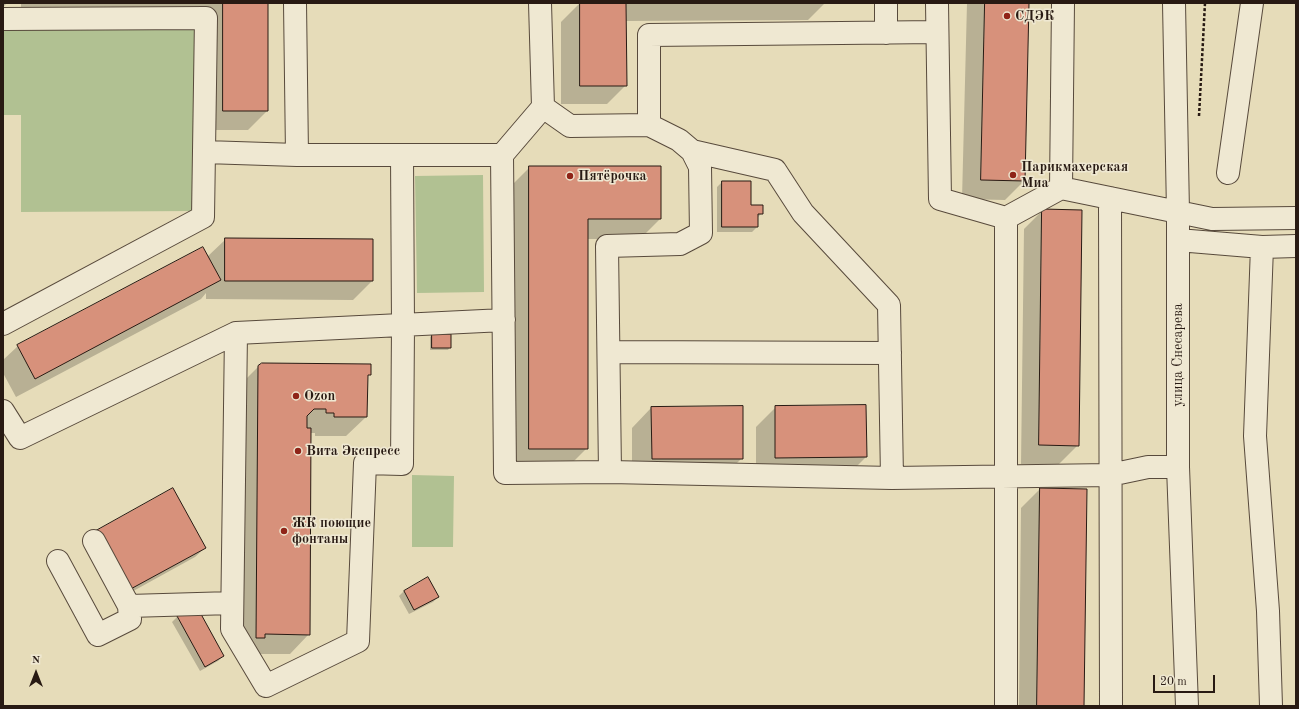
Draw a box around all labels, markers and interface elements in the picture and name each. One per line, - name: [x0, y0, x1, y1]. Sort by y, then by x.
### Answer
- place label: СДЭК: [1015, 8, 1054, 24]
- marker: СДЭК: [1002, 11, 1012, 21]
- place label: Парикмахерская Миа: [1021, 159, 1128, 192]
- place label: Пятёрочка: [578, 168, 647, 184]
- marker: Парикмахерская Миа: [1008, 170, 1018, 180]
- marker: Пятёрочка: [565, 171, 575, 181]
- street label: улица Снесарева: [1170, 303, 1186, 407]
- place label: Ozon: [304, 388, 335, 404]
- marker: Ozon: [291, 391, 301, 401]
- place label: Вита Экспресс: [306, 443, 400, 459]
- marker: Вита Экспресс: [293, 446, 303, 456]
- place label: ЖК поющие фонтаны: [292, 515, 371, 548]
- marker: ЖК поющие фонтаны: [279, 526, 289, 536]
- north arrow: [16, 653, 56, 693]
- text: N: [32, 655, 40, 666]
- scale bar: [1155, 667, 1217, 693]
- text: 20 m: [1160, 676, 1187, 688]

